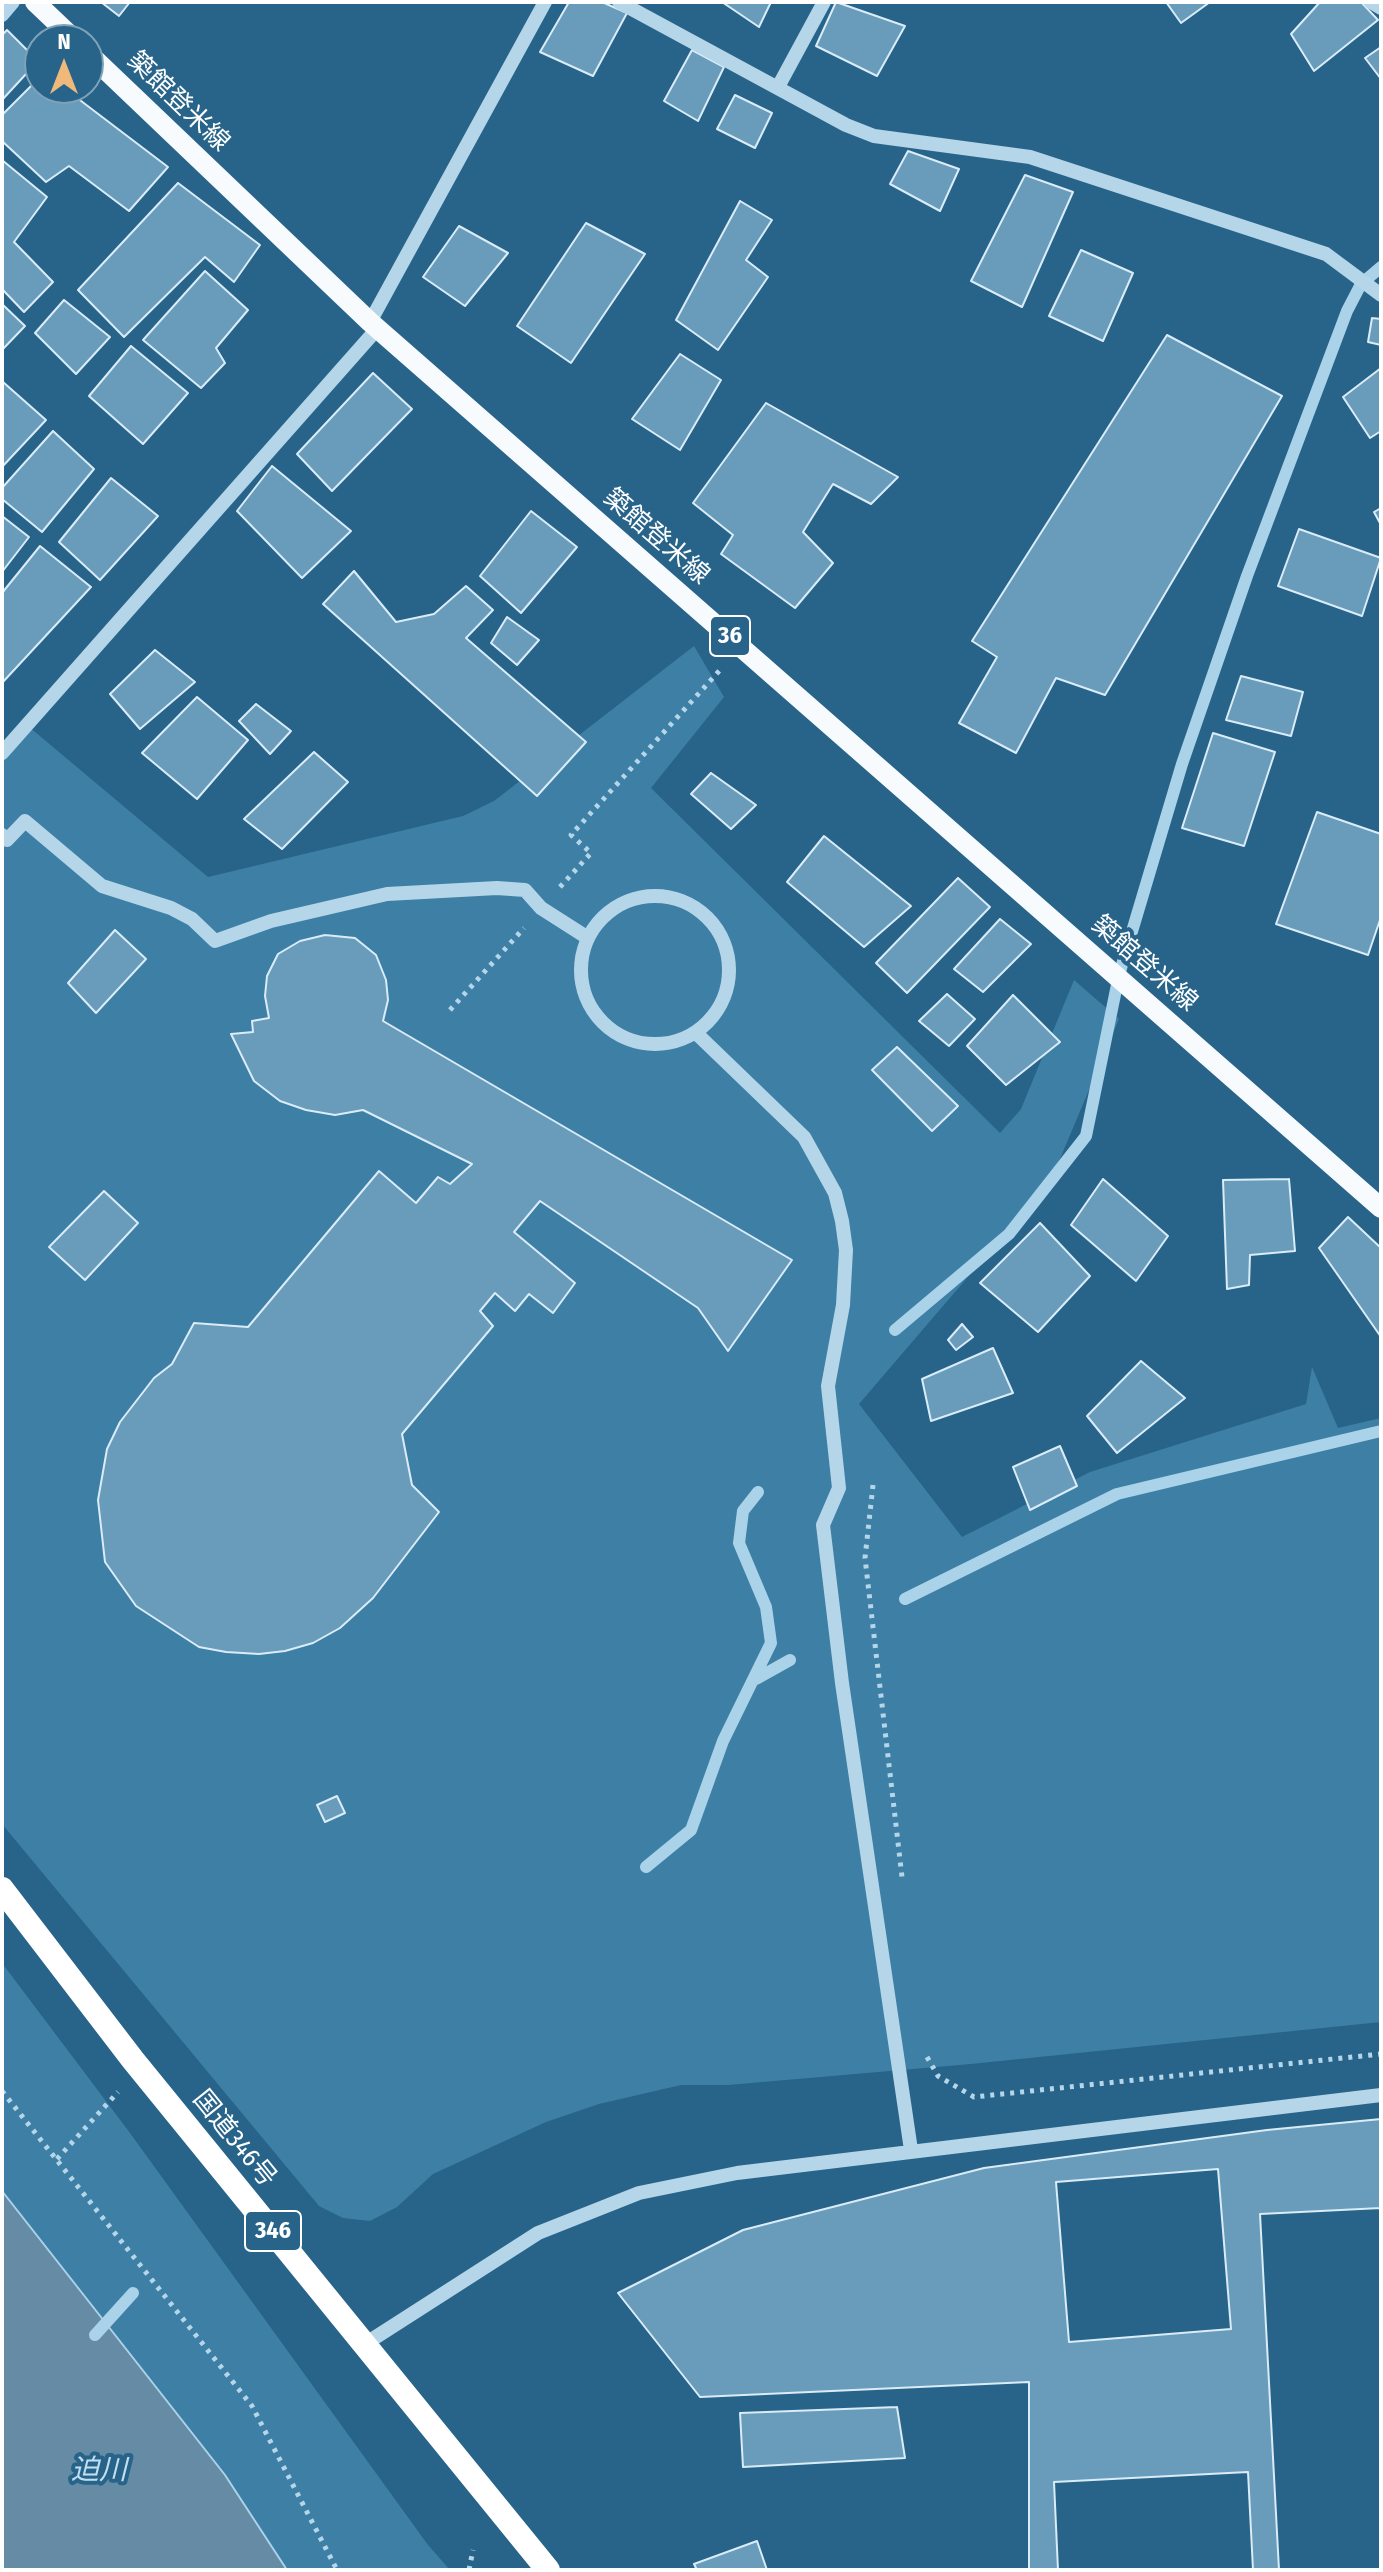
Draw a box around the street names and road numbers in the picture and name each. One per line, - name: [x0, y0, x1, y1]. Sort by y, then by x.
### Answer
- street label: 築館登米線: [120, 46, 236, 158]
- street label: 築館登米線: [597, 483, 715, 591]
- road number: 36: [710, 616, 750, 656]
- street label: 築館登米線: [1085, 910, 1203, 1018]
- street label: 国道346号: [186, 2084, 282, 2194]
- road number: 346: [245, 2211, 301, 2251]

